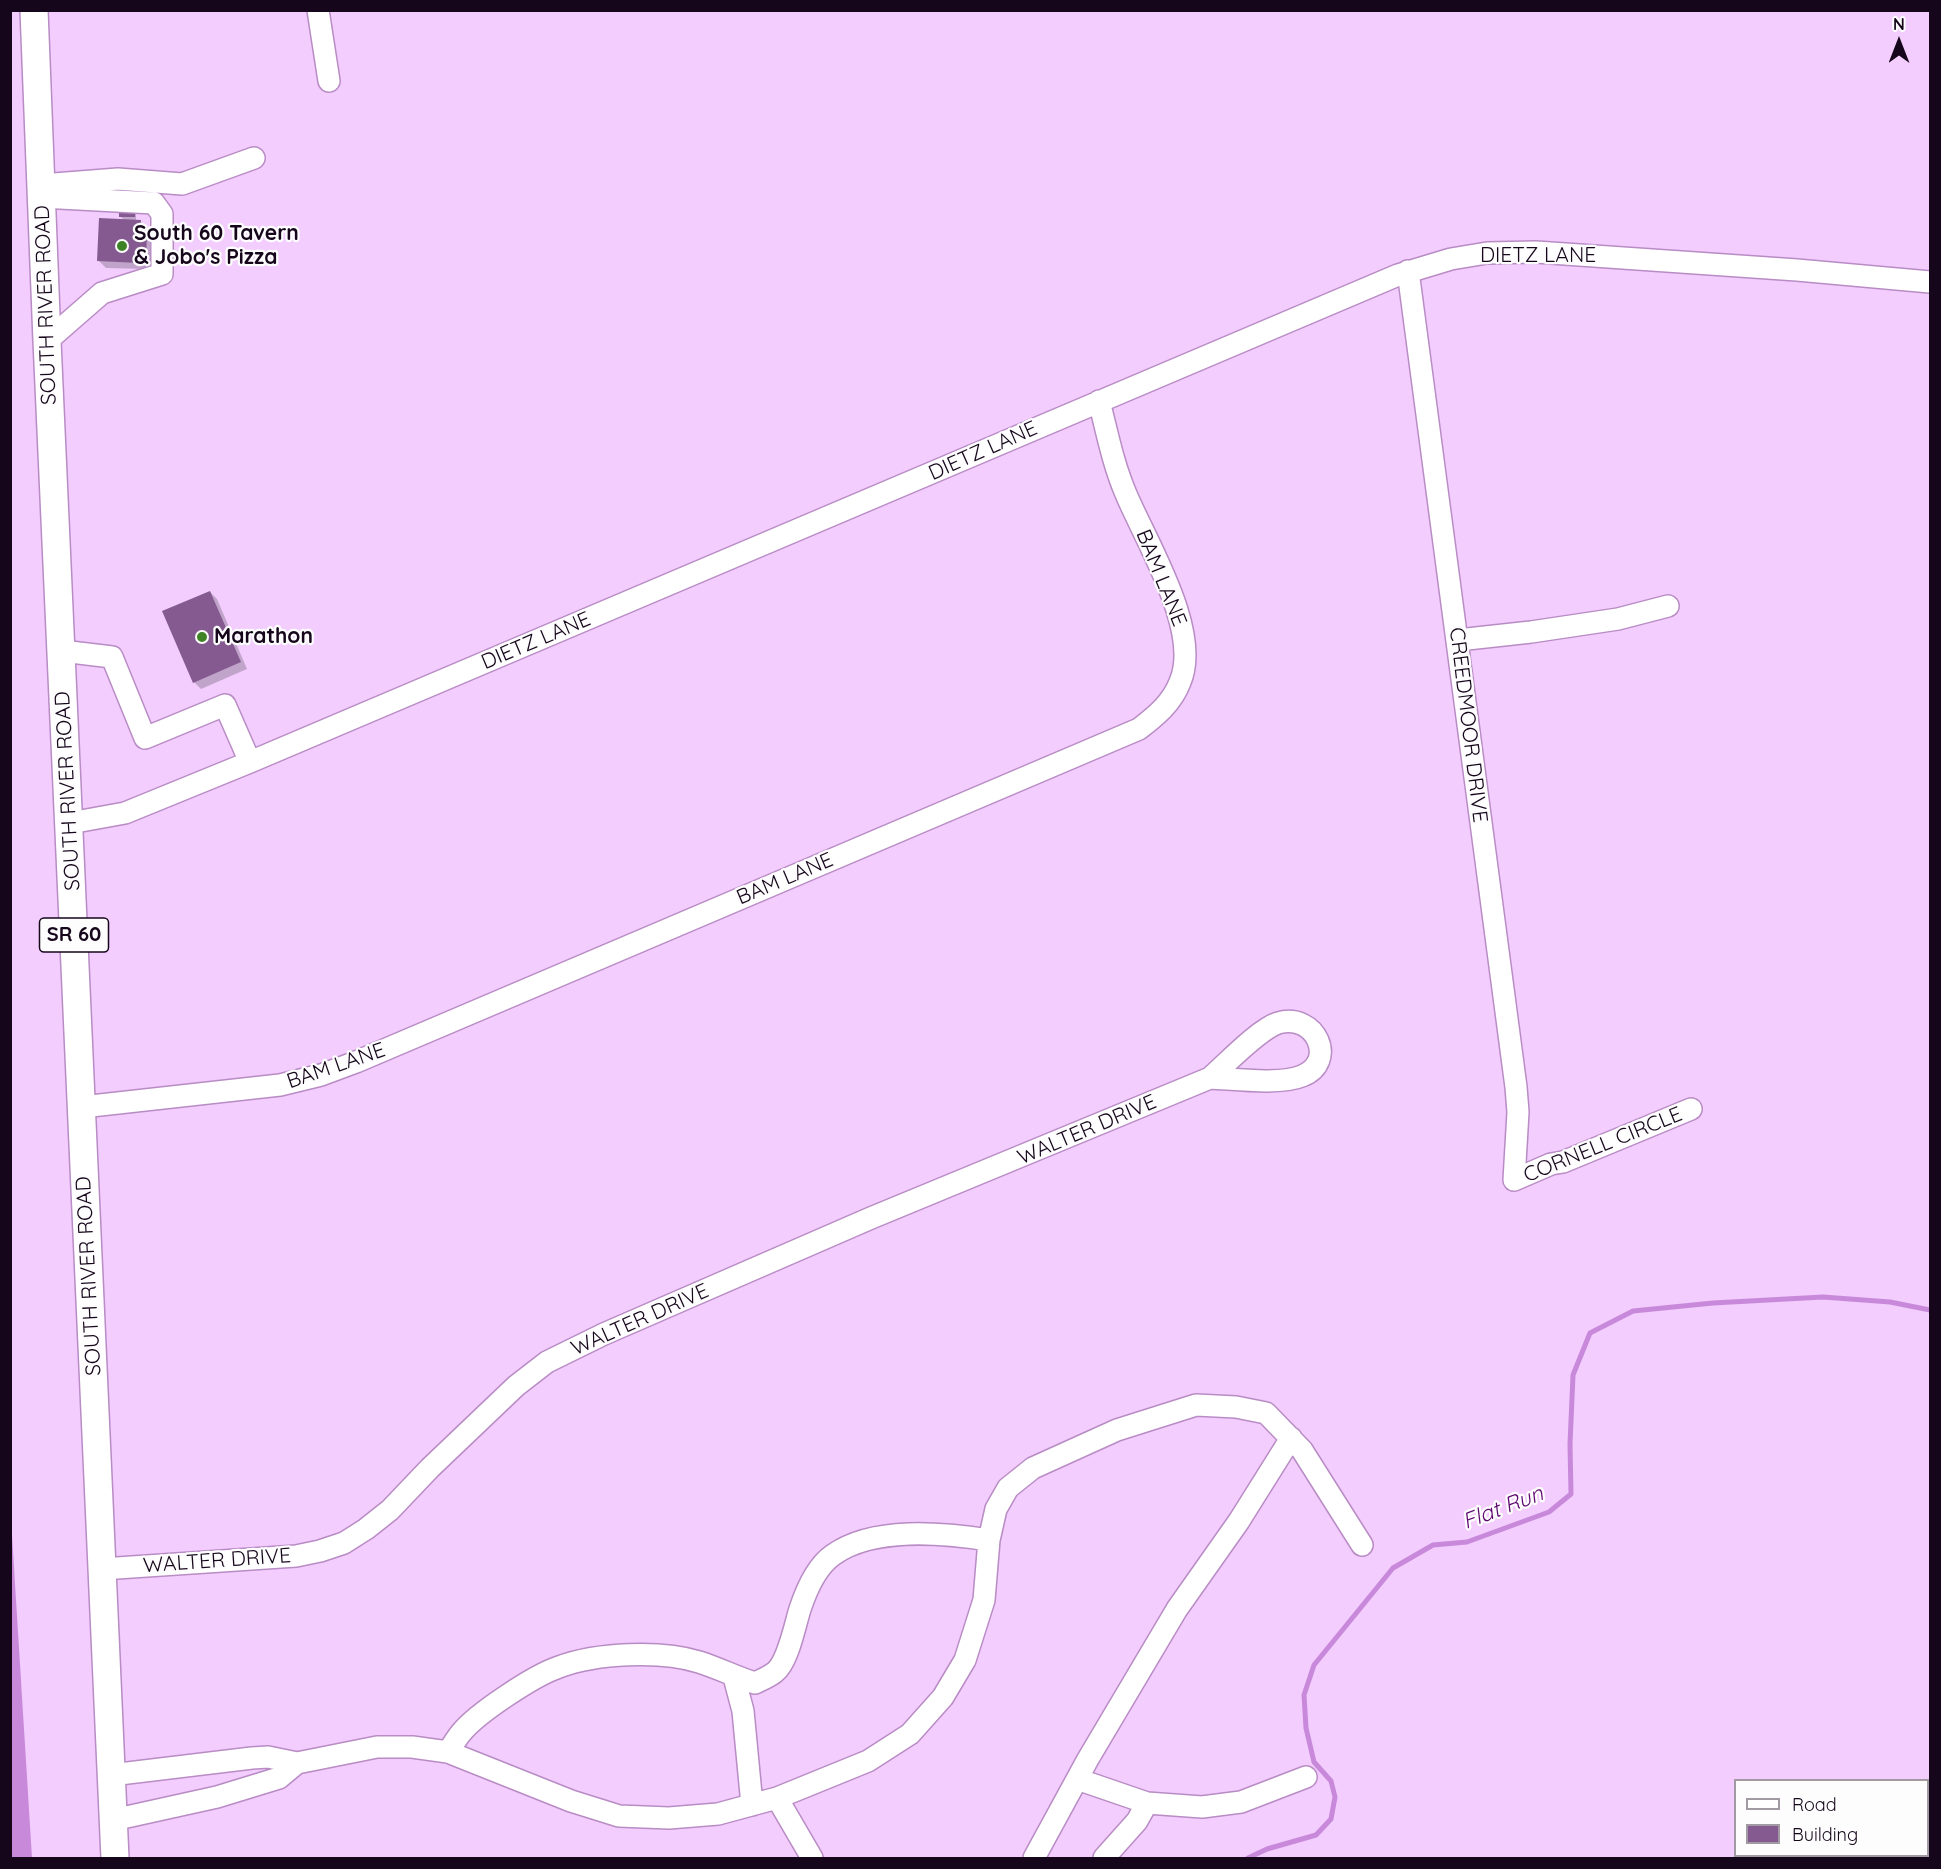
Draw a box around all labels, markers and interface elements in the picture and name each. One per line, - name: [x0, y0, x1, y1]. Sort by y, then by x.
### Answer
- north arrow: [1869, 12, 1929, 72]
- text: N: [1893, 14, 1905, 34]
- street label: SOUTH RIVER ROAD: [30, 205, 62, 405]
- place label: South 60 Tavern & Jobo's Pizza: [134, 221, 299, 271]
- marker: South 60 Tavern & Jobo's Pizza: [115, 239, 129, 253]
- street label: DIETZ LANE: [1480, 243, 1596, 269]
- street label: DIETZ LANE: [925, 416, 1041, 486]
- street label: BAM LANE: [1130, 526, 1192, 630]
- street label: DIETZ LANE: [478, 607, 594, 675]
- place label: Marathon: [214, 624, 313, 650]
- street label: CREEDMOOR DRIVE: [1444, 626, 1492, 824]
- marker: Marathon: [195, 630, 209, 644]
- street label: SOUTH RIVER ROAD: [50, 691, 86, 891]
- street label: BAM LANE: [733, 847, 837, 911]
- road number: SR 60: [40, 918, 109, 952]
- street label: BAM LANE: [284, 1037, 388, 1095]
- street label: WALTER DRIVE: [1014, 1089, 1160, 1171]
- street label: CORNELL CIRCLE: [1520, 1102, 1686, 1188]
- street label: SOUTH RIVER ROAD: [71, 1176, 107, 1376]
- street label: WALTER DRIVE: [567, 1278, 713, 1362]
- water label: Flat Run: [1459, 1481, 1547, 1535]
- street label: WALTER DRIVE: [142, 1543, 292, 1579]
- legend: [1734, 1779, 1929, 1857]
- text: Road: [1792, 1793, 1837, 1816]
- text: Building: [1792, 1823, 1858, 1846]

